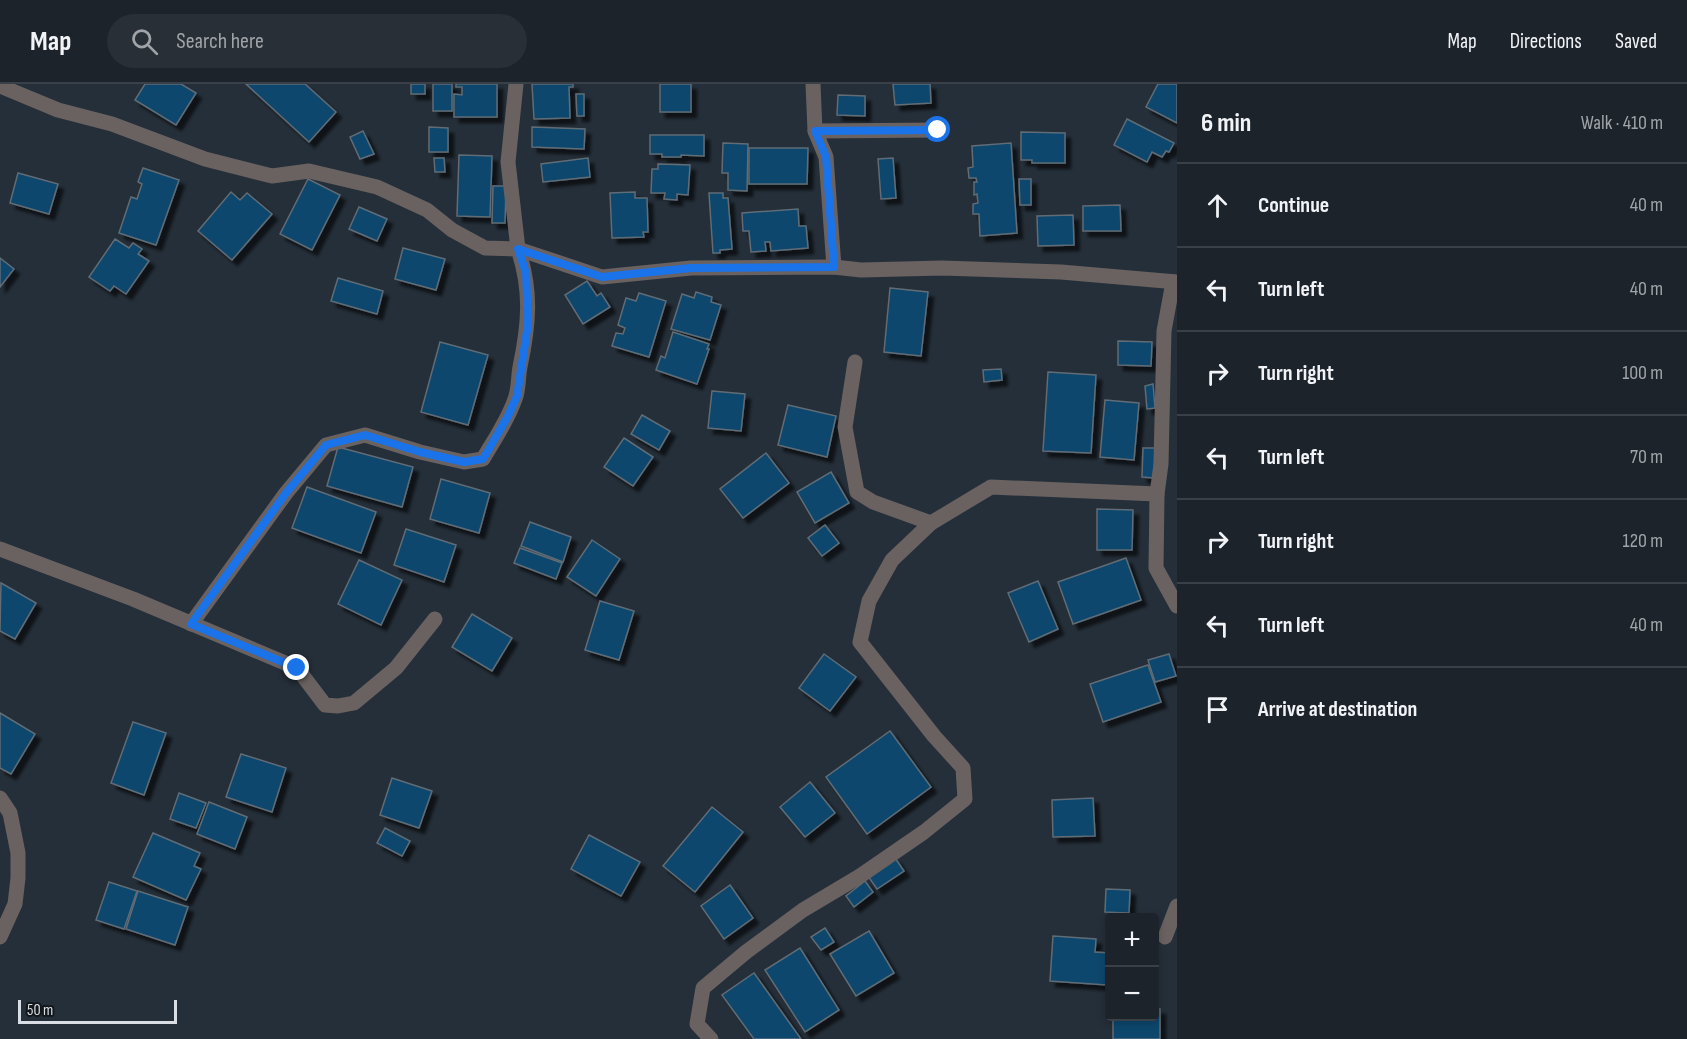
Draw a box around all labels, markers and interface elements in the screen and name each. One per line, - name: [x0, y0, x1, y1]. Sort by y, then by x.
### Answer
- search box: [107, 14, 527, 68]
- text: Map: [30, 25, 71, 58]
- icon: search: [128, 25, 161, 58]
- text: Search here: [176, 28, 264, 55]
- text: Map: [1447, 29, 1477, 54]
- text: Directions: [1510, 29, 1582, 54]
- text: Saved: [1615, 29, 1657, 54]
- text: 6 min: [1201, 108, 1251, 139]
- text: Walk · 410 m: [1581, 111, 1663, 135]
- route start: [924, 116, 950, 142]
- icon: ahead: [1201, 189, 1234, 222]
- text: Continue: [1258, 192, 1329, 219]
- text: 40 m: [1630, 193, 1663, 217]
- icon: left: [1201, 273, 1234, 306]
- text: Turn left: [1258, 276, 1324, 303]
- text: 40 m: [1630, 277, 1663, 301]
- icon: right: [1201, 357, 1234, 390]
- text: Turn right: [1258, 360, 1334, 387]
- text: 100 m: [1622, 361, 1663, 385]
- icon: left: [1201, 441, 1234, 474]
- text: Turn left: [1258, 444, 1324, 471]
- text: 70 m: [1630, 445, 1663, 469]
- icon: right: [1201, 525, 1234, 558]
- text: Turn right: [1258, 528, 1334, 555]
- text: 120 m: [1623, 529, 1663, 553]
- icon: left: [1201, 609, 1234, 642]
- text: Turn left: [1258, 612, 1324, 639]
- text: 40 m: [1630, 613, 1663, 637]
- route end: [283, 654, 309, 680]
- icon: arrive: [1201, 693, 1234, 726]
- text: Arrive at destination: [1258, 696, 1417, 723]
- map controls: [1105, 913, 1159, 1021]
- button: +: [1105, 913, 1159, 967]
- button: −: [1105, 967, 1159, 1021]
- scale bar: [18, 997, 177, 1024]
- text: 50 m: [27, 1001, 53, 1020]

